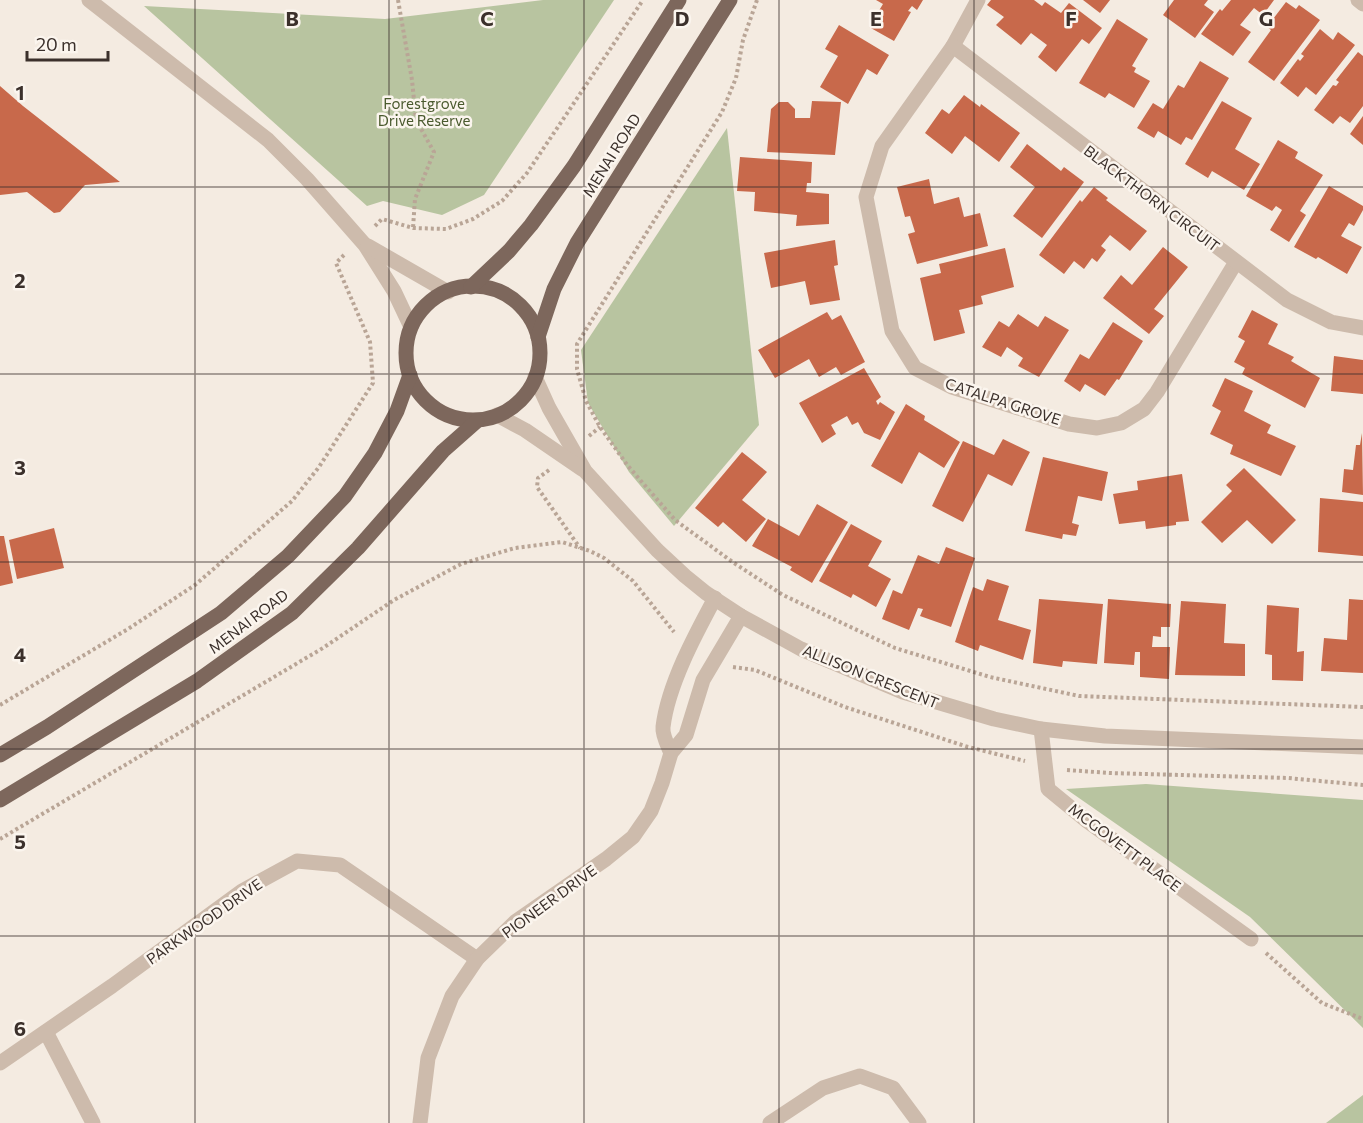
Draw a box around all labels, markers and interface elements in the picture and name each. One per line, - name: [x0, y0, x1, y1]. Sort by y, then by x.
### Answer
- text: B: [285, 6, 299, 30]
- text: C: [480, 6, 494, 30]
- text: D: [675, 6, 689, 30]
- text: E: [870, 6, 882, 30]
- text: F: [1065, 6, 1077, 30]
- text: G: [1259, 6, 1273, 30]
- scale bar: [27, 24, 108, 62]
- text: 20 m: [36, 33, 77, 55]
- text: 1: [15, 80, 25, 104]
- park label: Forestgrove Drive Reserve: [378, 94, 470, 129]
- street label: MENAI ROAD: [578, 110, 644, 200]
- street label: BLACKTHORN CIRCUIT: [1081, 141, 1224, 255]
- text: 2: [14, 268, 26, 292]
- street label: CATALPA GROVE: [943, 374, 1063, 428]
- text: 3: [14, 455, 26, 479]
- street label: MENAI ROAD: [205, 585, 291, 657]
- street label: ALLISON CRESCENT: [800, 640, 942, 712]
- text: 4: [14, 642, 26, 666]
- street label: MCGOVETT PLACE: [1065, 799, 1185, 895]
- text: 5: [14, 829, 26, 853]
- street label: PIONEER DRIVE: [498, 861, 600, 941]
- street label: PARKWOOD DRIVE: [143, 874, 265, 968]
- text: 6: [14, 1016, 26, 1040]

